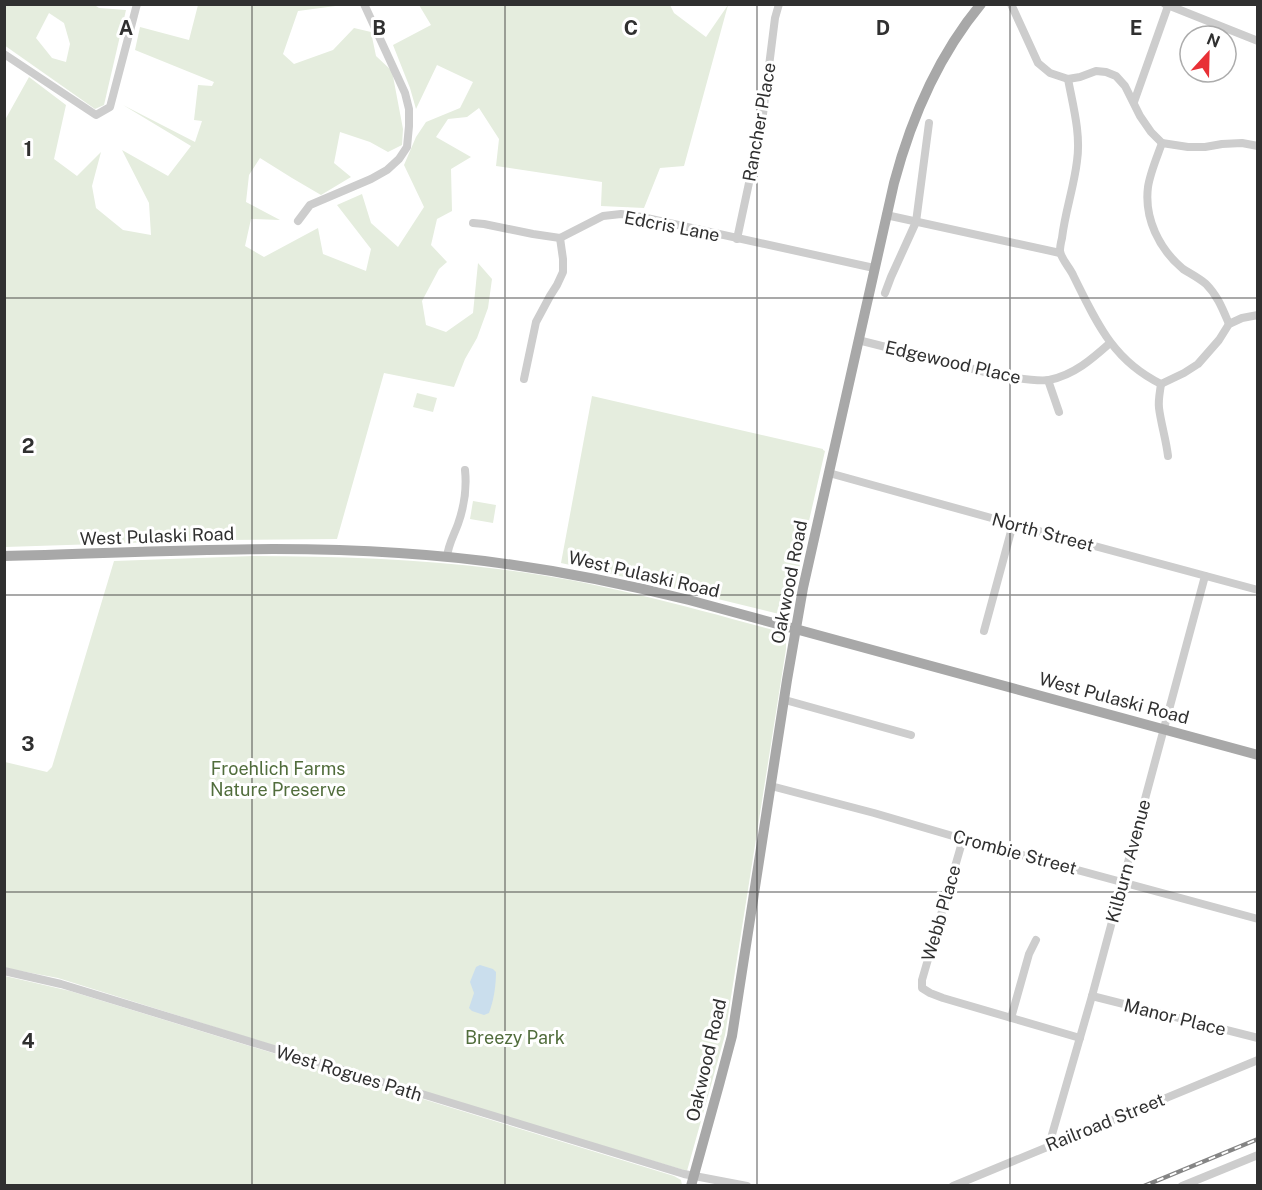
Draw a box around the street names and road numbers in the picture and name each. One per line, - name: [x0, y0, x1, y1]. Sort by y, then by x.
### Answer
- street label: Rancher Place: [738, 61, 780, 183]
- street label: Edcris Lane: [622, 206, 722, 246]
- street label: Edgewood Place: [883, 336, 1023, 388]
- street label: North Street: [990, 508, 1096, 556]
- street label: Oakwood Road: [767, 518, 811, 646]
- street label: West Pulaski Road: [79, 523, 235, 549]
- street label: West Pulaski Road: [566, 546, 722, 602]
- street label: West Pulaski Road: [1037, 668, 1191, 728]
- street label: Kilburn Avenue: [1101, 797, 1155, 925]
- street label: Crombie Street: [951, 825, 1079, 879]
- street label: Webb Place: [917, 863, 965, 963]
- street label: Manor Place: [1122, 994, 1228, 1040]
- street label: Oakwood Road: [682, 997, 730, 1123]
- street label: West Rogues Path: [273, 1041, 425, 1105]
- street label: Railroad Street: [1042, 1089, 1168, 1155]

